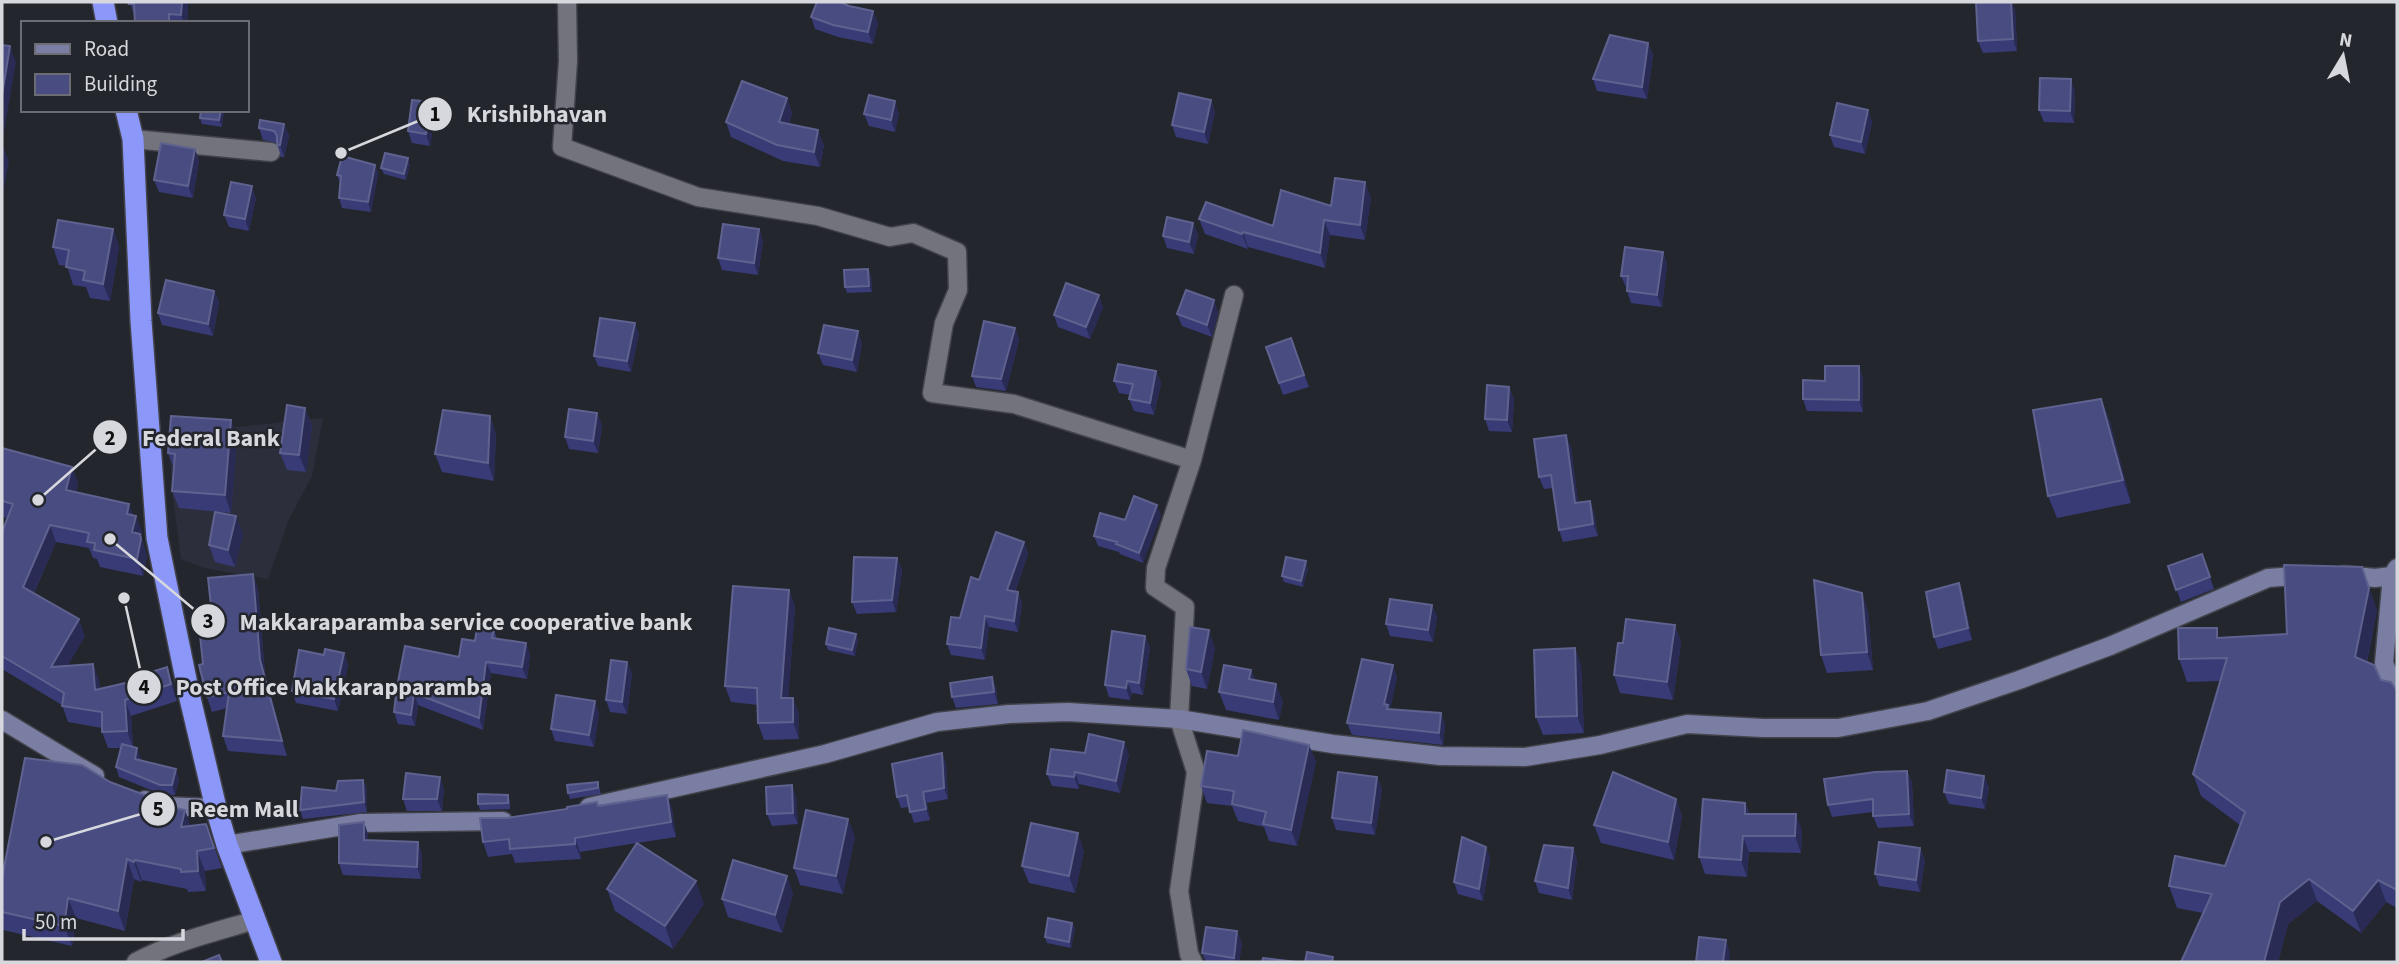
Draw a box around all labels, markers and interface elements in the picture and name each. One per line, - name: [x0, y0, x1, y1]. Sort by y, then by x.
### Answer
- legend: [21, 21, 248, 112]
- north arrow: [2308, 21, 2378, 91]
- text: N: [2337, 26, 2354, 55]
- text: Road: [84, 34, 129, 64]
- text: Building: [84, 69, 158, 99]
- callout: Krishibhavan: [418, 91, 621, 136]
- text: Krishibhavan: [467, 97, 607, 132]
- text: 1: [429, 99, 441, 129]
- callout: Federal Bank: [93, 415, 294, 460]
- text: Federal Bank: [142, 421, 281, 456]
- text: 2: [104, 423, 116, 453]
- callout: Makkaraparamba service cooperative bank: [191, 599, 707, 644]
- text: Makkaraparamba service cooperative bank: [240, 605, 693, 640]
- text: 3: [202, 606, 214, 636]
- callout: Post Office Makkarapparamba: [127, 664, 507, 709]
- text: Post Office Makkarapparamba: [175, 670, 493, 705]
- text: 4: [138, 672, 150, 702]
- callout: Reem Mall: [140, 786, 313, 831]
- text: Reem Mall: [189, 792, 299, 827]
- text: 5: [152, 794, 164, 824]
- scale bar: [24, 898, 184, 942]
- text: 50 m: [35, 907, 77, 937]

